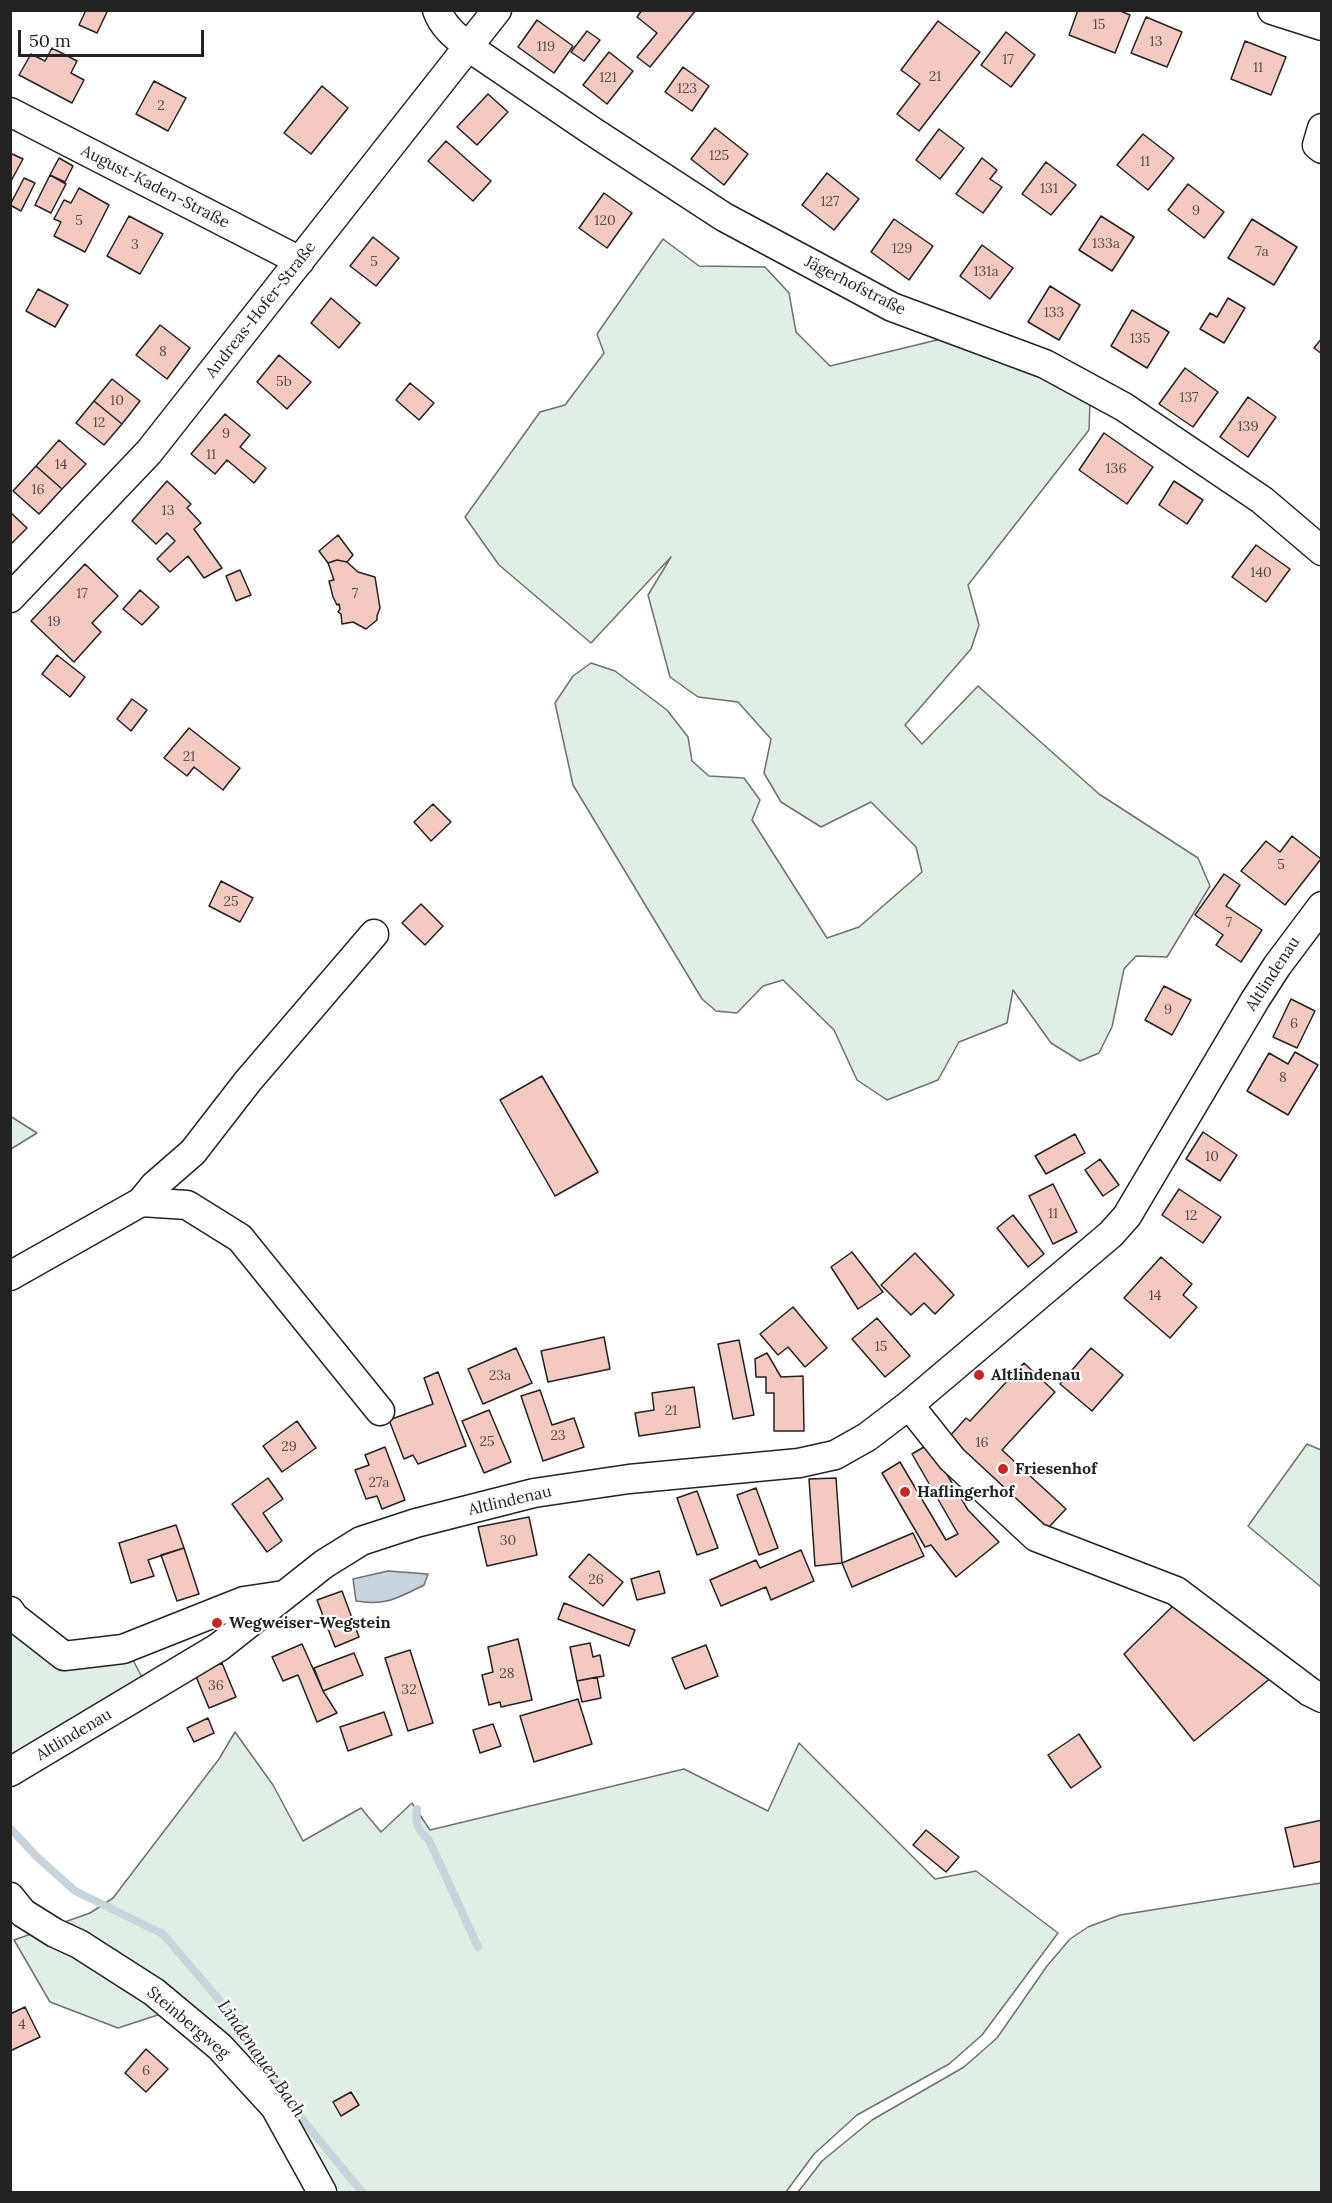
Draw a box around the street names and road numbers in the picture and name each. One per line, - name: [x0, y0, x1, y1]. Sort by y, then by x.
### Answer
- street label: August-Kaden-Straße: [78, 141, 232, 233]
- street label: Andreas-Hofer-Straße: [202, 238, 320, 382]
- street label: Jägerhofstraße: [801, 252, 909, 320]
- street label: Altlindenau: [1242, 933, 1304, 1015]
- street label: Altlindenau: [467, 1482, 553, 1520]
- street label: Altlindenau: [33, 1705, 115, 1765]
- street label: Steinbergweg: [143, 1983, 233, 2063]

